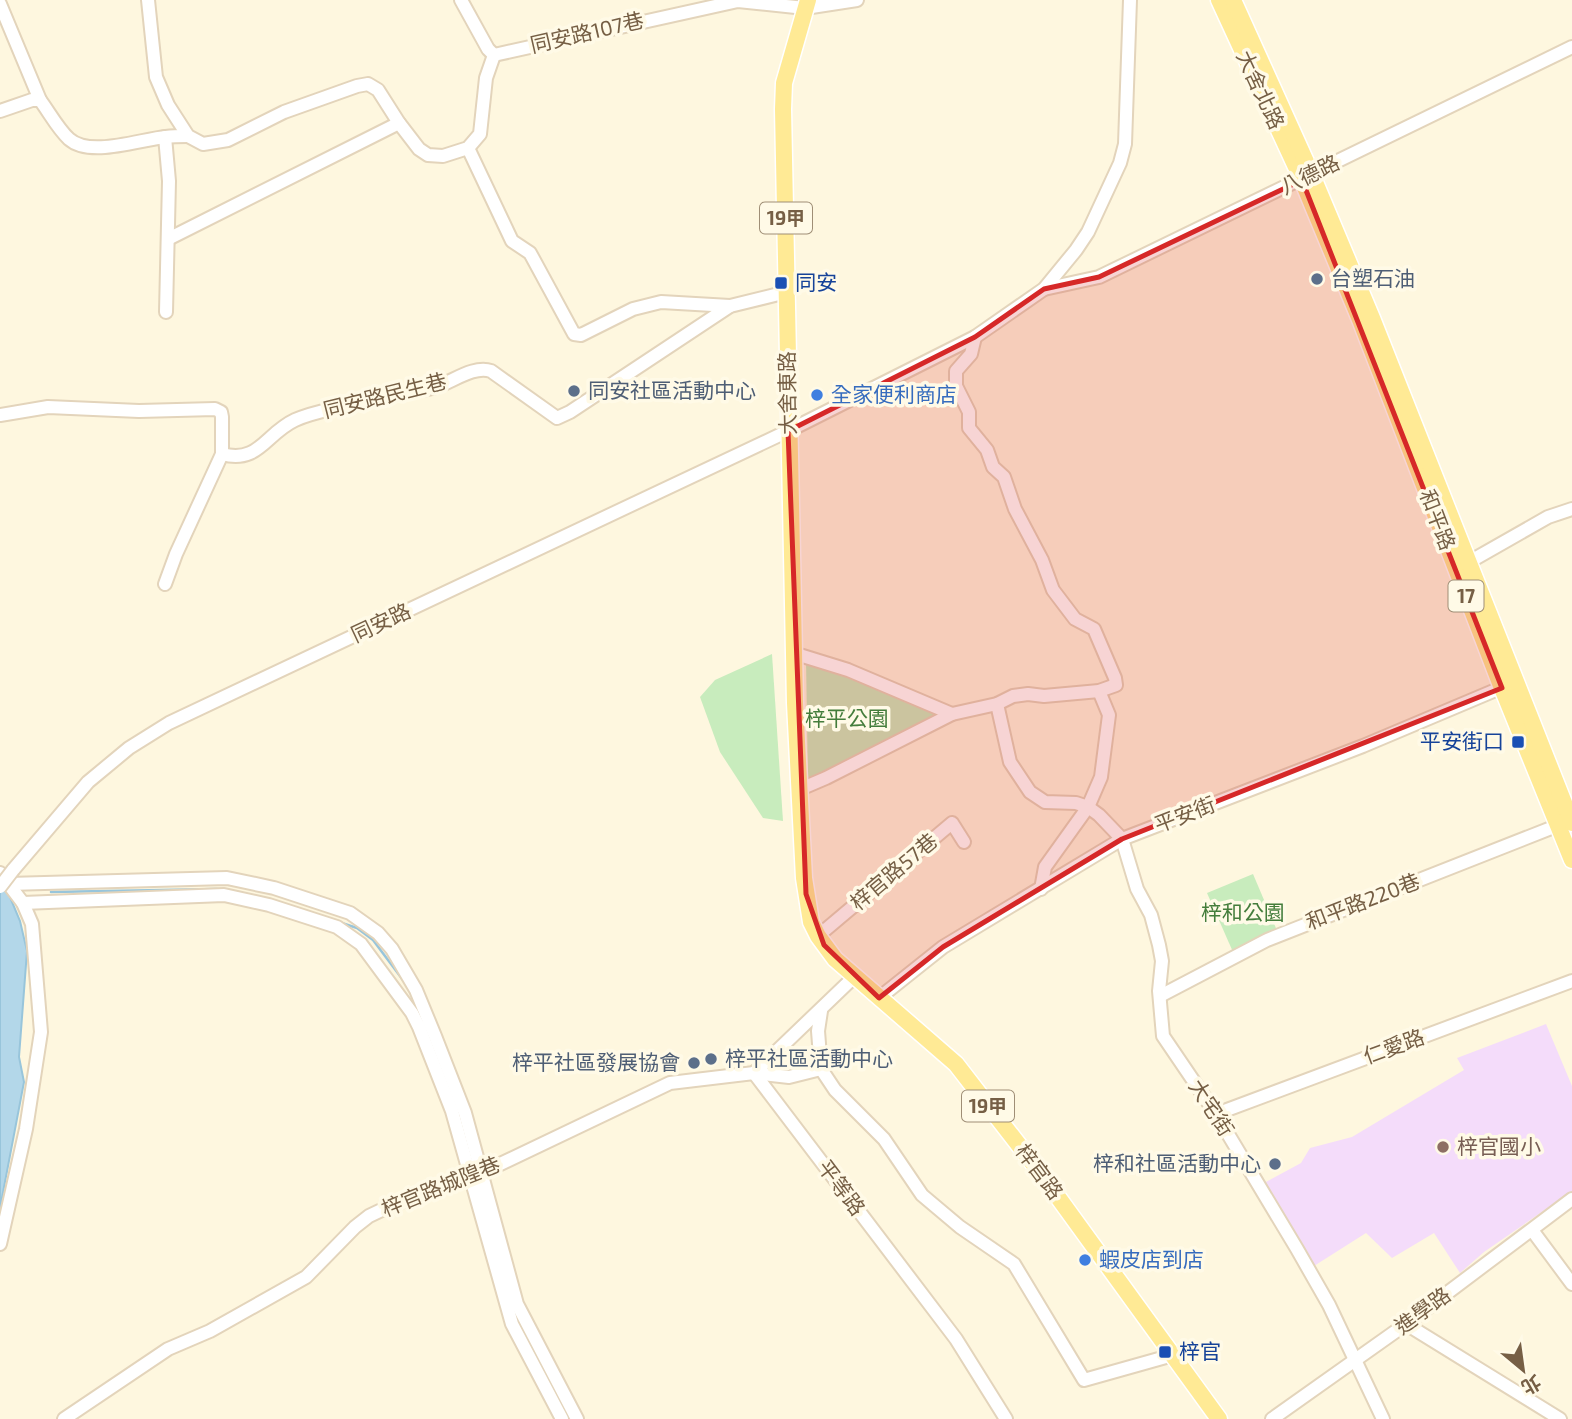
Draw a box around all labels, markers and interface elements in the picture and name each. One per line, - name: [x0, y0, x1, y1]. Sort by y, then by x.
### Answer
- street label: 同安路107巷: [527, 6, 646, 57]
- street label: 大舍北路: [1232, 46, 1290, 133]
- street label: 八德路: [1276, 149, 1343, 199]
- road number: 19甲: [760, 202, 812, 233]
- place label: 台塑石油: [1331, 265, 1415, 290]
- place label: 同安: [795, 269, 837, 294]
- marker: 台塑石油: [1309, 271, 1325, 287]
- marker: 同安: [773, 275, 789, 291]
- street label: 大舍東路: [773, 351, 800, 435]
- street label: 同安路民生巷: [320, 367, 449, 422]
- place label: 同安社區活動中心: [588, 377, 756, 402]
- place label: 全家便利商店: [831, 381, 957, 406]
- marker: 同安社區活動中心: [566, 383, 582, 399]
- marker: 全家便利商店: [809, 387, 825, 403]
- street label: 和平路: [1415, 486, 1461, 553]
- road number: 17: [1448, 580, 1484, 611]
- street label: 同安路: [347, 597, 414, 646]
- park label: 梓平公園: [805, 705, 889, 730]
- place label: 平安街口: [1420, 728, 1504, 753]
- marker: 平安街口: [1510, 734, 1526, 750]
- street label: 平安街: [1151, 791, 1218, 837]
- street label: 梓官路57巷: [844, 827, 942, 914]
- street label: 和平路220巷: [1302, 867, 1423, 934]
- park label: 梓和公園: [1201, 899, 1285, 924]
- street label: 仁愛路: [1360, 1023, 1427, 1068]
- place label: 梓平社區活動中心: [725, 1045, 893, 1070]
- place label: 梓平社區發展協會: [512, 1049, 680, 1074]
- marker: 梓平社區活動中心: [703, 1051, 719, 1067]
- marker: 梓平社區發展協會: [686, 1055, 702, 1071]
- street label: 大宅街: [1185, 1074, 1240, 1140]
- road number: 19甲: [962, 1090, 1014, 1122]
- place label: 梓官國小: [1457, 1133, 1541, 1158]
- street label: 梓官路: [1011, 1138, 1069, 1204]
- marker: 梓官國小: [1435, 1139, 1451, 1155]
- street label: 梓官路城隍巷: [377, 1150, 504, 1221]
- place label: 梓和社區活動中心: [1093, 1150, 1261, 1175]
- street label: 平等路: [813, 1154, 871, 1220]
- marker: 梓和社區活動中心: [1267, 1156, 1283, 1172]
- place label: 蝦皮店到店: [1099, 1246, 1204, 1271]
- marker: 蝦皮店到店: [1077, 1252, 1093, 1268]
- street label: 進學路: [1389, 1281, 1455, 1338]
- north arrow: [1488, 1335, 1558, 1405]
- place label: 梓官: [1179, 1338, 1221, 1363]
- marker: 梓官: [1157, 1344, 1173, 1360]
- text: 北: [1518, 1371, 1545, 1400]

